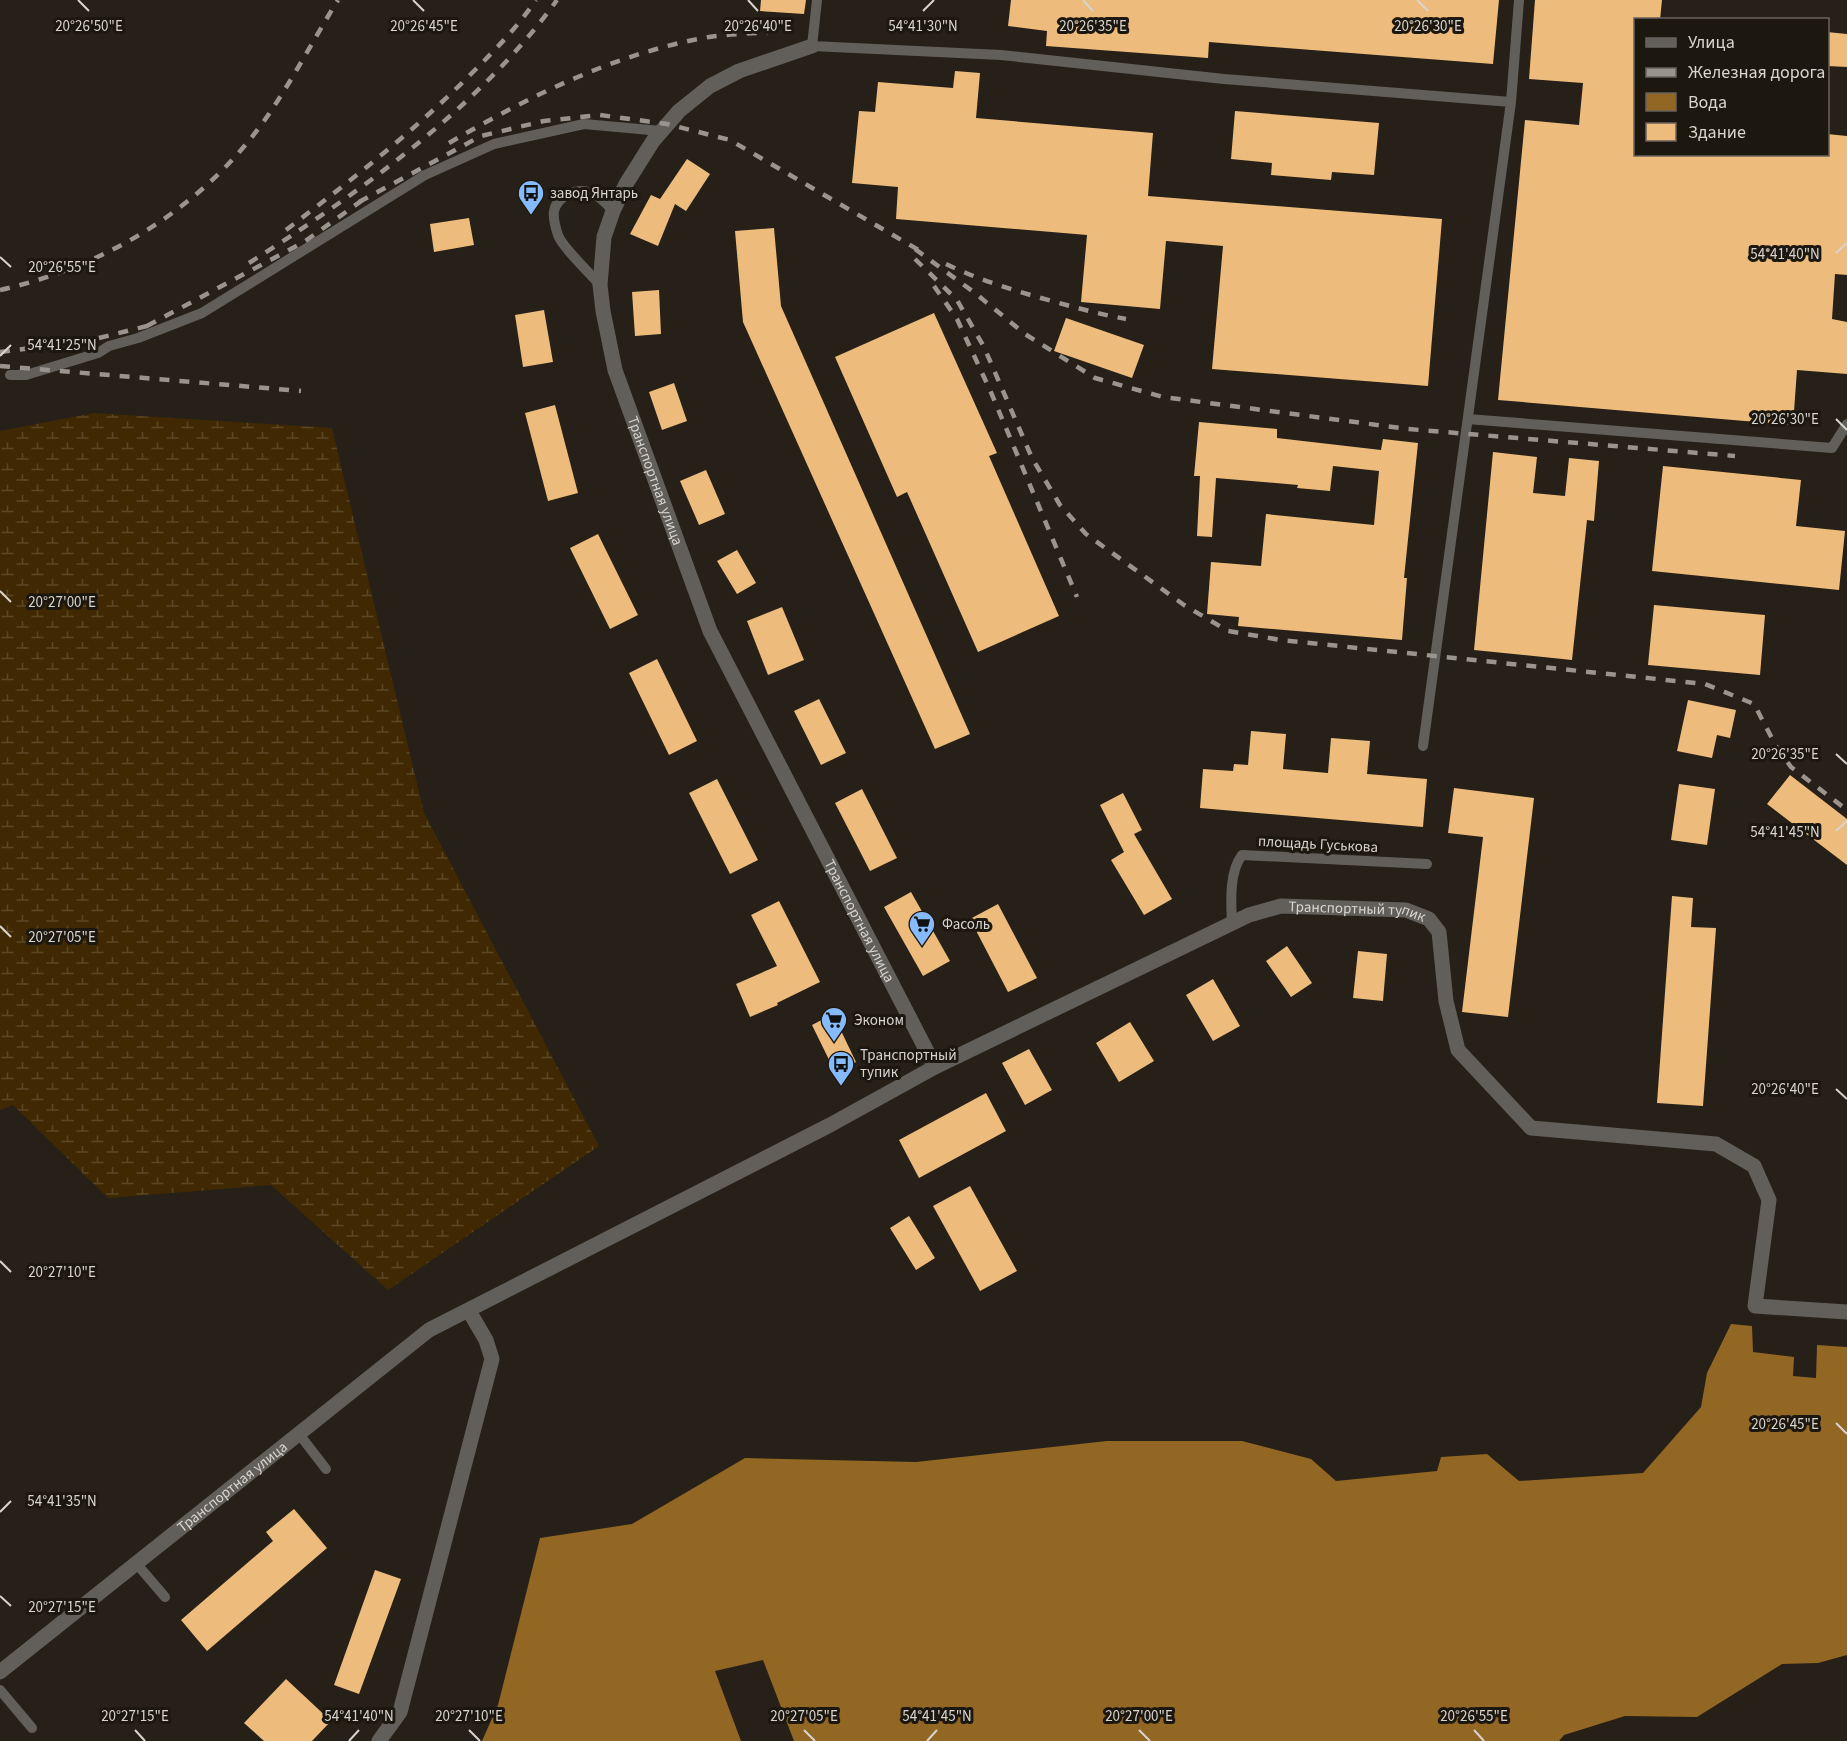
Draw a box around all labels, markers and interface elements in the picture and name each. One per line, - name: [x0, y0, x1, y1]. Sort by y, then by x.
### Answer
- text: 20°26'50"E: [55, 16, 123, 37]
- text: 20°26'45"E: [390, 16, 458, 37]
- text: 20°26'40"E: [724, 16, 792, 37]
- text: 54°41'30"N: [888, 16, 958, 37]
- text: 20°26'35"E: [1059, 16, 1127, 37]
- text: 20°26'30"E: [1394, 16, 1462, 37]
- legend: [1634, 18, 1829, 156]
- text: Улица: [1688, 30, 1735, 55]
- text: Железная дорога: [1688, 60, 1825, 85]
- text: Вода: [1688, 90, 1727, 115]
- text: Здание: [1688, 120, 1746, 145]
- bus stop icon: завод Янтарь: [516, 178, 546, 216]
- place label: завод Янтарь: [550, 183, 638, 204]
- text: 54°41'40"N: [1750, 244, 1820, 265]
- text: 20°26'55"E: [28, 257, 96, 278]
- text: 54°41'25"N: [27, 335, 97, 356]
- text: 20°26'30"E: [1751, 409, 1819, 430]
- street label: Транспортная улица: [622, 414, 688, 548]
- text: 20°27'00"E: [28, 592, 96, 613]
- text: 20°26'35"E: [1751, 744, 1819, 765]
- text: 54°41'45"N: [1750, 822, 1820, 843]
- street label: площадь Гуськова: [1257, 831, 1379, 858]
- street label: Транспортная улица: [819, 856, 900, 986]
- street label: Транспортный тупик: [1288, 896, 1429, 928]
- supermarket icon: Фасоль: [907, 909, 937, 947]
- place label: Фасоль: [942, 914, 990, 935]
- text: 20°27'05"E: [28, 927, 96, 948]
- supermarket icon: Эконом: [819, 1005, 849, 1043]
- place label: Эконом: [854, 1010, 904, 1031]
- place label: Транспортный тупик: [860, 1045, 957, 1083]
- bus stop icon: Транспортный тупик: [826, 1049, 856, 1087]
- text: 20°26'40"E: [1751, 1079, 1819, 1100]
- text: 20°27'10"E: [28, 1262, 96, 1283]
- text: 20°26'45"E: [1751, 1414, 1819, 1435]
- street label: Транспортная улица: [173, 1437, 292, 1538]
- text: 54°41'35"N: [27, 1491, 97, 1512]
- text: 20°27'15"E: [28, 1597, 96, 1618]
- text: 20°27'15"E: [101, 1706, 169, 1727]
- text: 54°41'40"N: [324, 1706, 394, 1727]
- text: 20°27'10"E: [435, 1706, 503, 1727]
- text: 20°27'05"E: [770, 1706, 838, 1727]
- text: 54°41'45"N: [902, 1706, 972, 1727]
- text: 20°27'00"E: [1105, 1706, 1173, 1727]
- text: 20°26'55"E: [1440, 1706, 1508, 1727]

